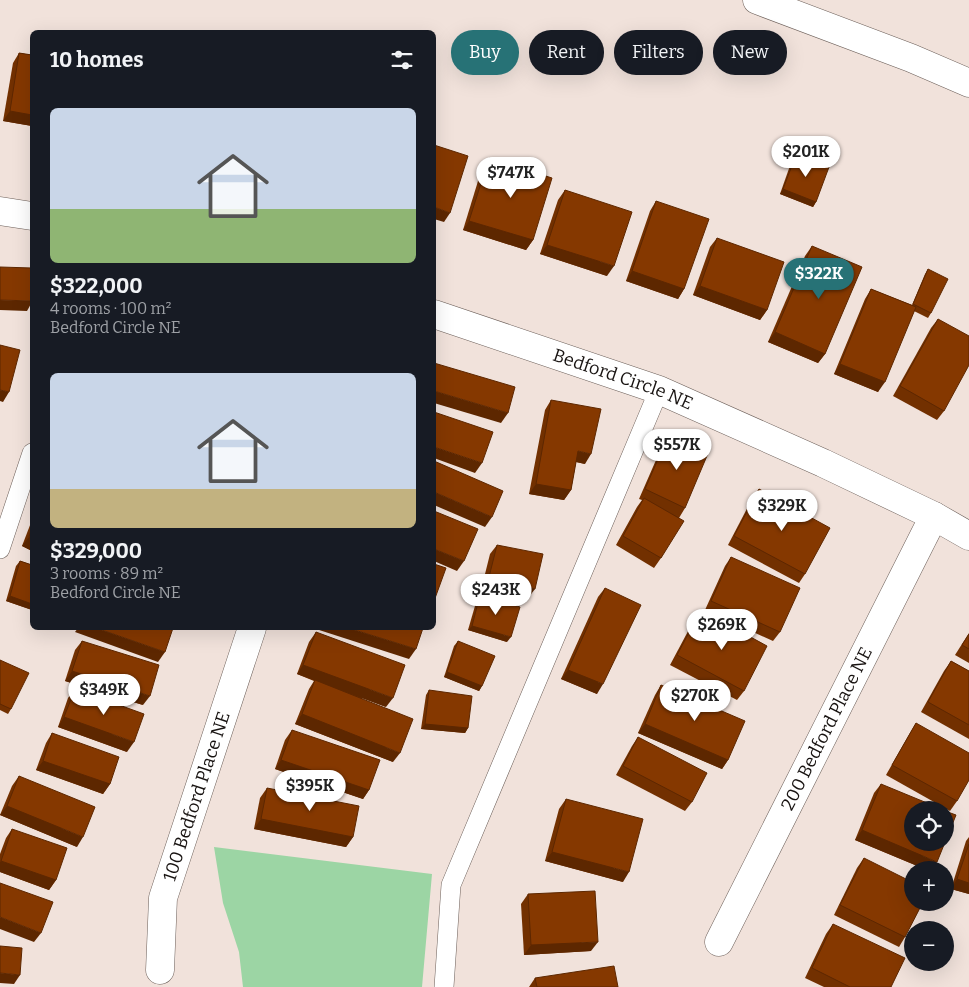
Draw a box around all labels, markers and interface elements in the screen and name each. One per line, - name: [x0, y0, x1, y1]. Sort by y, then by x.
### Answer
- chip: Buy: [451, 30, 519, 75]
- chip: Rent: [529, 30, 604, 75]
- chip: Filters: [614, 30, 703, 75]
- chip: New: [713, 30, 787, 75]
- icon: filters: [388, 46, 416, 74]
- text: 10 homes: [50, 47, 144, 73]
- pin: $201K: [771, 136, 841, 178]
- icon: home: [188, 141, 278, 231]
- text: $201K: [782, 142, 830, 161]
- pin: $747K: [476, 156, 546, 199]
- text: $747K: [487, 163, 535, 182]
- pin: $322K: [784, 258, 854, 300]
- text: $322K: [795, 264, 843, 283]
- text: $322,000: [50, 273, 143, 299]
- text: 4 rooms · 100 m²: [50, 299, 171, 318]
- text: Bedford Circle NE: [50, 318, 181, 337]
- street label: Bedford Circle NE: [550, 344, 697, 415]
- icon: home: [188, 406, 278, 496]
- pin: $557K: [642, 428, 712, 471]
- text: $557K: [654, 435, 701, 454]
- pin: $329K: [747, 490, 817, 532]
- text: $329K: [758, 496, 806, 515]
- text: $329,000: [50, 538, 142, 564]
- text: 3 rooms · 89 m²: [50, 564, 163, 583]
- pin: $243K: [461, 574, 531, 616]
- text: $243K: [472, 580, 520, 599]
- text: Bedford Circle NE: [50, 583, 181, 602]
- pin: $269K: [687, 608, 757, 651]
- text: $269K: [697, 615, 747, 634]
- street label: 200 Bedford Place NE: [776, 643, 877, 814]
- pin: $349K: [69, 674, 139, 716]
- text: $349K: [79, 680, 129, 699]
- pin: $270K: [660, 680, 730, 722]
- text: $270K: [671, 686, 719, 705]
- street label: 100 Bedford Place NE: [158, 709, 235, 884]
- pin: $395K: [275, 770, 345, 812]
- text: $395K: [286, 776, 334, 795]
- map controls: [904, 801, 954, 971]
- button: locate: [904, 801, 954, 851]
- button: +: [904, 861, 954, 911]
- button: −: [904, 921, 954, 971]

